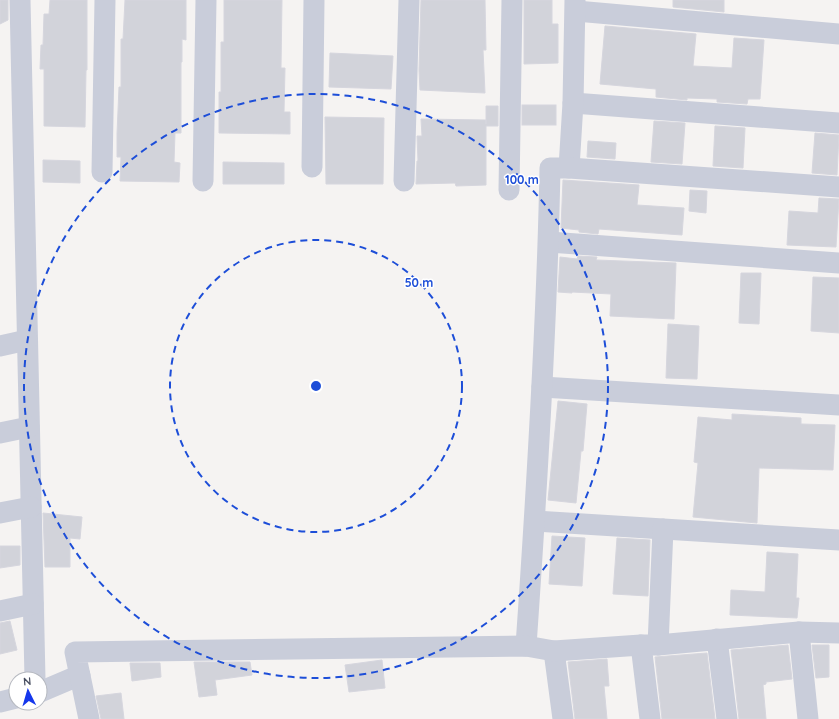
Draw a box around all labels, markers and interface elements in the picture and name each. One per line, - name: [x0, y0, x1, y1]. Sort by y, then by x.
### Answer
- text: 100 m: [505, 172, 539, 187]
- text: 50 m: [405, 275, 433, 290]
- centre of rings: [309, 379, 323, 393]
- north arrow: [8, 671, 48, 711]
- text: N: [22, 674, 32, 688]

